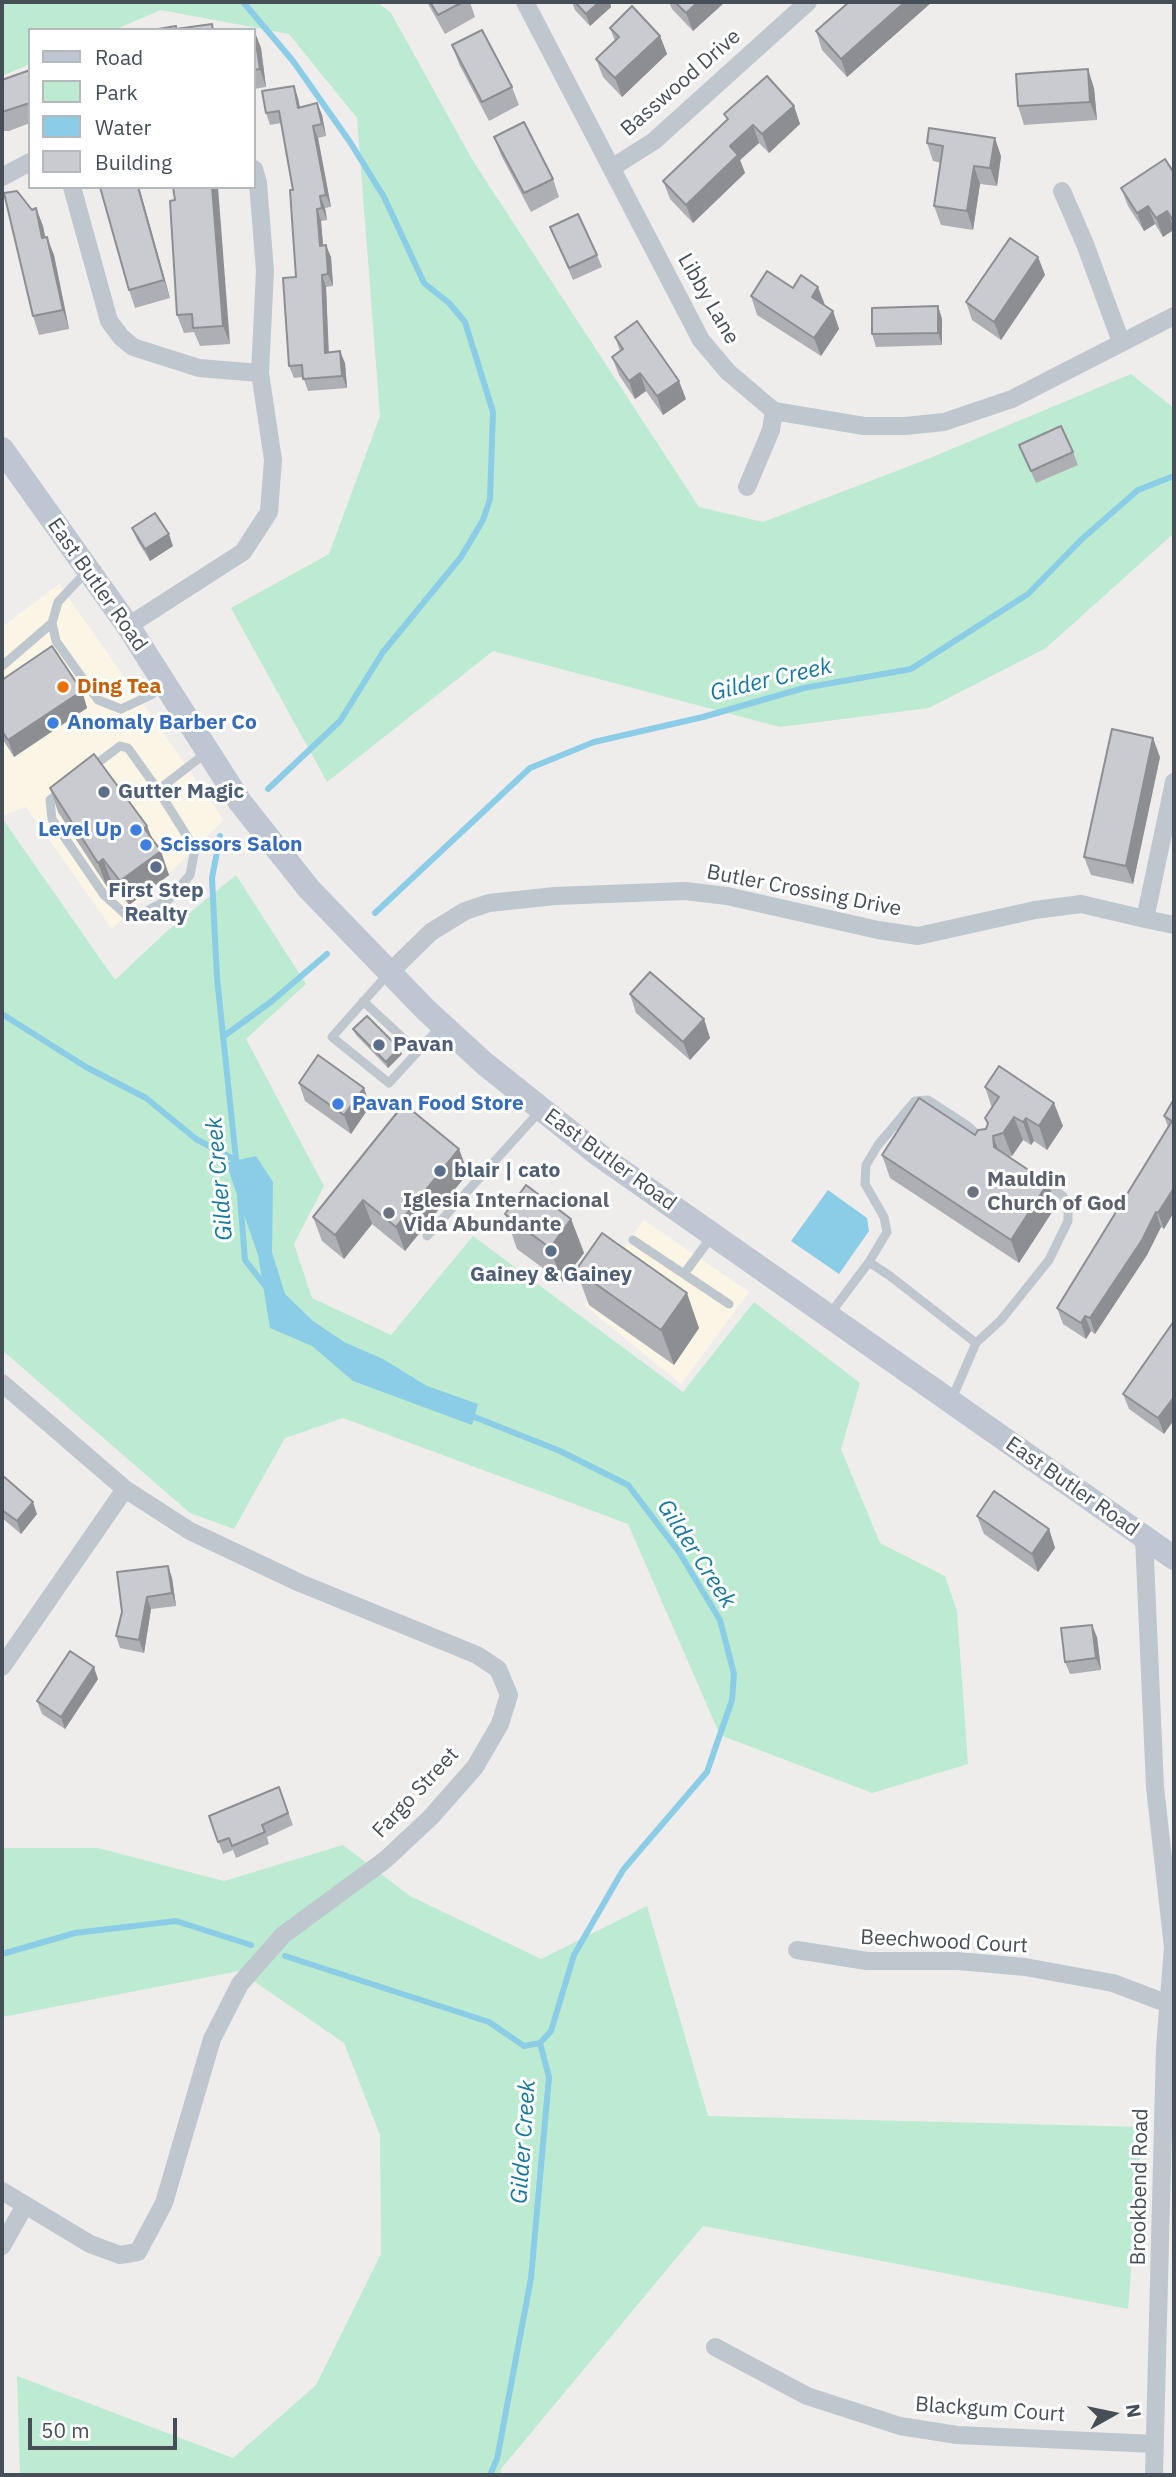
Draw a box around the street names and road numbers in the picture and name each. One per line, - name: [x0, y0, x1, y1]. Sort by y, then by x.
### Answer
- street label: Basswood Drive: [616, 24, 746, 142]
- street label: Libby Lane: [672, 249, 744, 349]
- street label: East Butler Road: [42, 513, 152, 657]
- street label: Butler Crossing Drive: [705, 860, 903, 922]
- street label: East Butler Road: [539, 1104, 681, 1216]
- street label: East Butler Road: [1000, 1432, 1144, 1542]
- street label: Fargo Street: [368, 1742, 464, 1844]
- street label: Beechwood Court: [860, 1925, 1028, 1959]
- street label: Brookbend Road: [1126, 2108, 1154, 2266]
- street label: Blackgum Court: [914, 2392, 1066, 2428]

